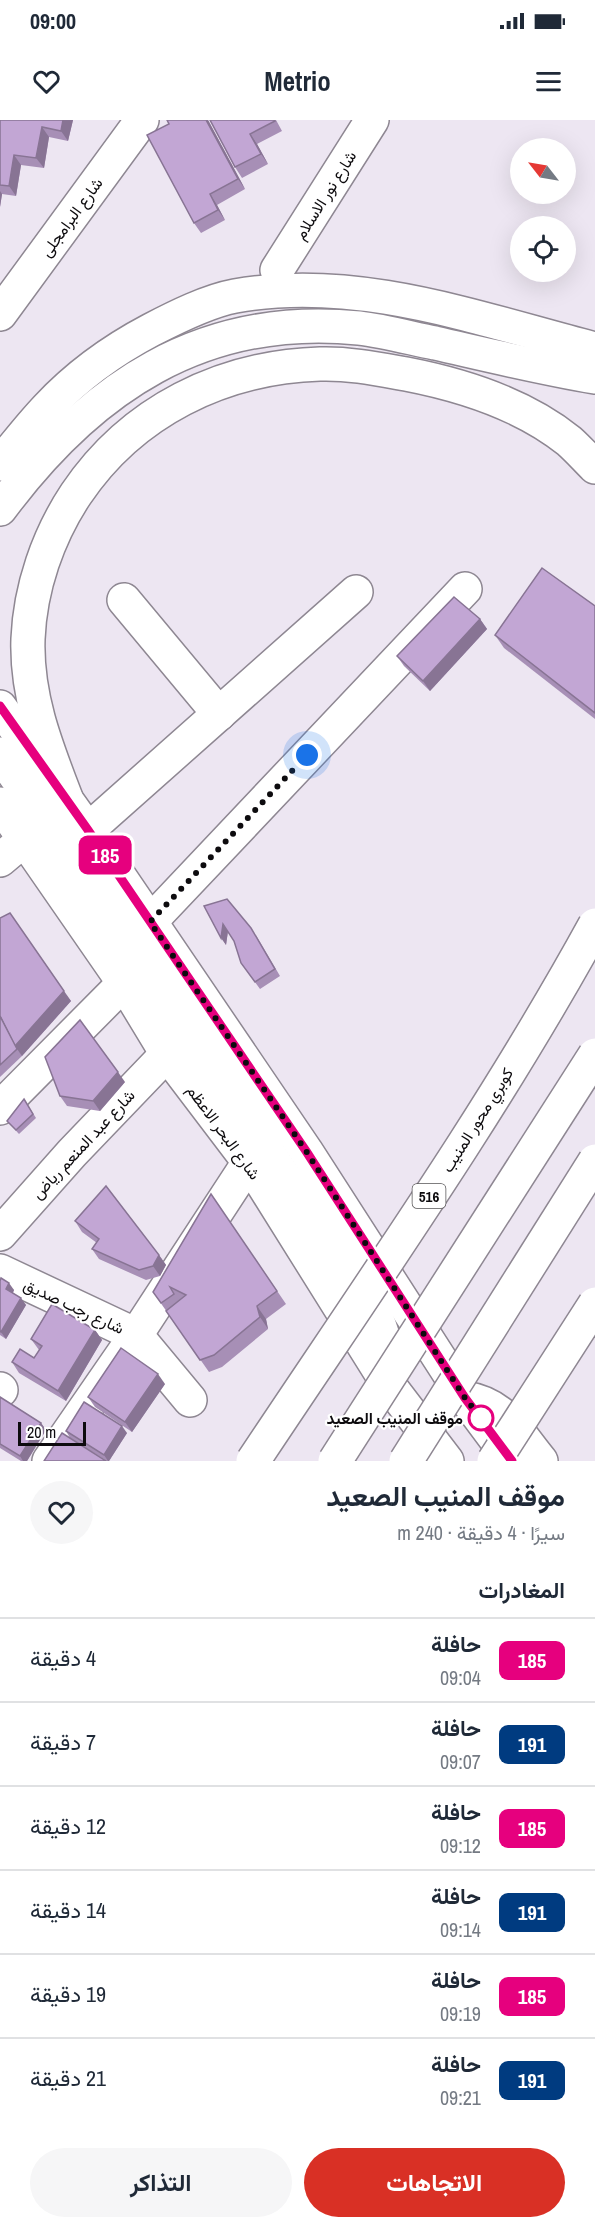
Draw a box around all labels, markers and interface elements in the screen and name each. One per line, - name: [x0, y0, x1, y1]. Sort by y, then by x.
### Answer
- text: 09:00: [30, 6, 76, 36]
- text: Metrio: [264, 63, 331, 99]
- icon: heart: [30, 65, 63, 98]
- icon: menu: [532, 65, 565, 98]
- north arrow: [510, 138, 576, 204]
- map controls: [510, 138, 576, 282]
- street label: شارع نور الاسلام: [289, 146, 362, 244]
- street label: شارع البرامجلى: [35, 173, 108, 262]
- button: locate: [510, 216, 576, 282]
- your location: [292, 740, 322, 770]
- line badge: 185: [70, 836, 140, 874]
- text: 185: [91, 841, 119, 870]
- street label: كوبري محور المنيب: [436, 1064, 520, 1178]
- street label: شارع البحر الاعظم: [181, 1080, 266, 1185]
- street label: شارع عبد المنعم رياض: [26, 1084, 140, 1204]
- road number: 516: [412, 1184, 446, 1208]
- street label: شارع رجب صديق: [20, 1273, 128, 1340]
- marker: موقف المنيب الصعيد: [468, 1405, 494, 1431]
- place label: موقف المنيب الصعيد: [327, 1407, 463, 1429]
- scale bar: [18, 1419, 86, 1446]
- text: 20 m: [27, 1421, 56, 1443]
- text: موقف المنيب الصعيد: [326, 1477, 565, 1515]
- button: heart: [30, 1481, 93, 1544]
- text: سيرًا · 4 دقيقة · 240 m: [397, 1519, 565, 1546]
- text: المغادرات: [479, 1575, 565, 1605]
- text: حافلة: [431, 1629, 481, 1659]
- text: 4 دقيقة: [30, 1643, 96, 1673]
- text: 185: [518, 1646, 546, 1675]
- text: 09:04: [440, 1664, 481, 1691]
- text: حافلة: [431, 1713, 481, 1743]
- text: 7 دقيقة: [30, 1727, 96, 1757]
- text: 191: [518, 1730, 546, 1759]
- text: 09:07: [440, 1748, 481, 1775]
- text: حافلة: [431, 1797, 481, 1827]
- text: 12 دقيقة: [30, 1811, 106, 1841]
- text: 185: [518, 1814, 546, 1843]
- text: 09:12: [440, 1832, 481, 1859]
- text: حافلة: [431, 1881, 481, 1911]
- text: 14 دقيقة: [30, 1895, 106, 1925]
- text: 191: [518, 1898, 546, 1927]
- text: 09:14: [440, 1916, 481, 1943]
- text: حافلة: [431, 1965, 481, 1995]
- text: 19 دقيقة: [30, 1979, 106, 2009]
- text: 185: [518, 1982, 546, 2011]
- text: 09:19: [440, 2000, 481, 2027]
- text: حافلة: [431, 2049, 481, 2079]
- text: 21 دقيقة: [30, 2063, 106, 2093]
- text: 191: [518, 2066, 546, 2095]
- text: 09:21: [440, 2084, 481, 2111]
- button: التذاكر: [30, 2148, 292, 2217]
- button: الاتجاهات: [304, 2148, 565, 2217]

